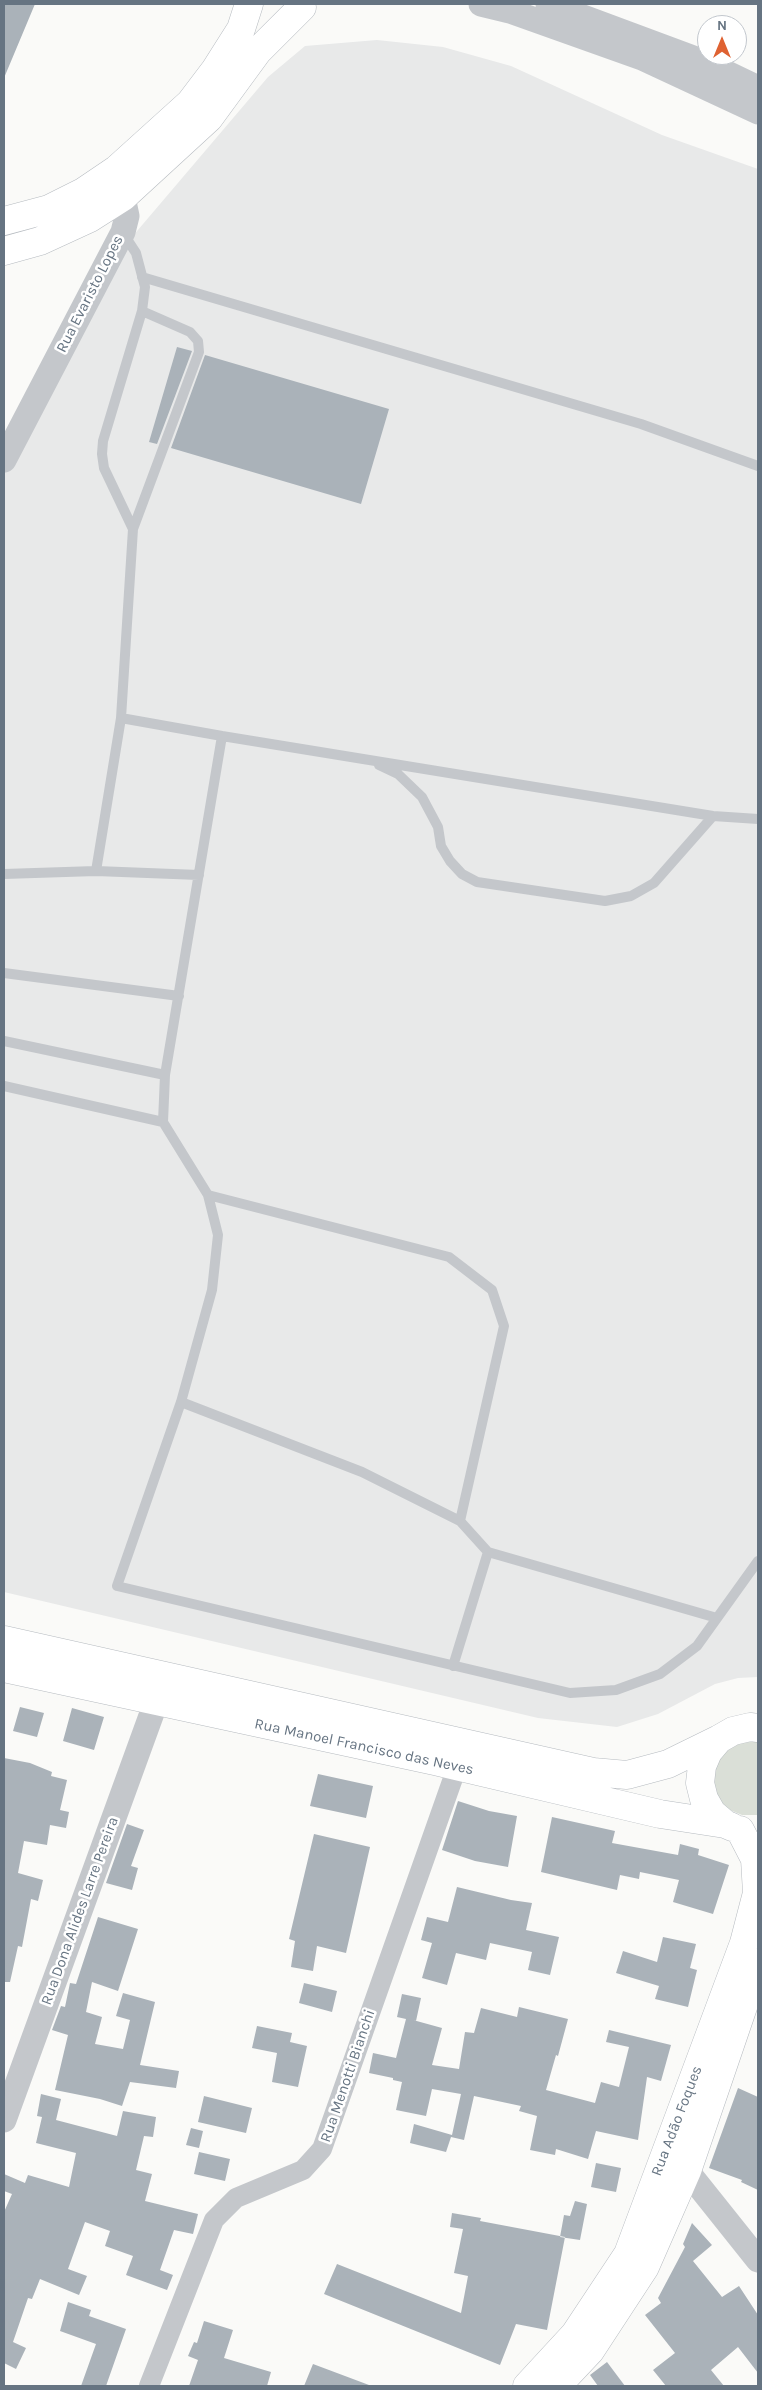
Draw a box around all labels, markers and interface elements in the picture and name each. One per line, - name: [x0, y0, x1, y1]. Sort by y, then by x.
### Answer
- north arrow: [697, 15, 747, 65]
- text: N: [717, 17, 727, 34]
- street label: Rua Evaristo Lopes: [53, 232, 127, 356]
- street label: Rua Manoel Francisco das Neves: [253, 1715, 475, 1779]
- street label: Rua Dona Alides Larre Pereira: [38, 1814, 122, 2008]
- street label: Rua Menotti Bianchi: [317, 2007, 379, 2145]
- street label: Rua Adão Foques: [648, 2063, 706, 2179]

